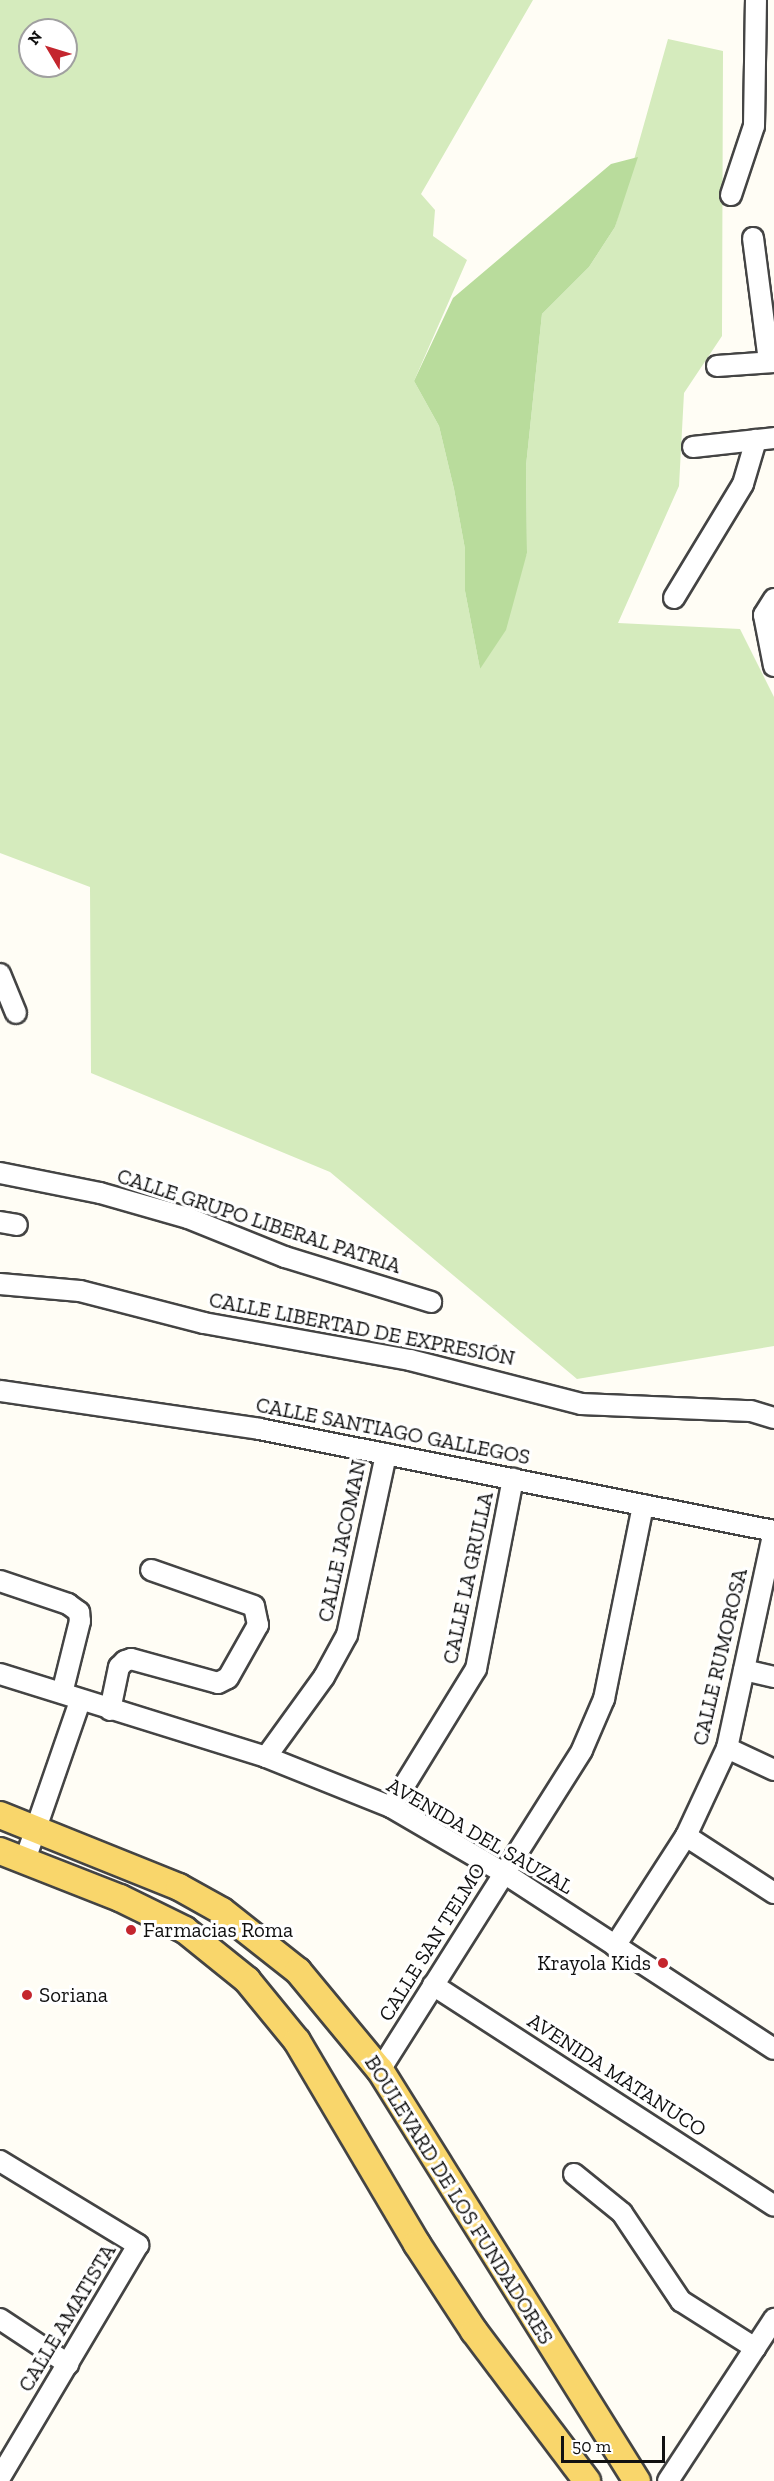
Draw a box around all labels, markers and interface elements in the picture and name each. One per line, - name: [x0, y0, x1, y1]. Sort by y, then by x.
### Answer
- north arrow: [18, 18, 78, 78]
- text: N: [24, 27, 46, 48]
- street label: CALLE GRUPO LIBERAL PATRIA: [114, 1163, 404, 1279]
- street label: CALLE LIBERTAD DE EXPRESIÓN: [207, 1287, 517, 1371]
- street label: CALLE SANTIAGO GALLEGOS: [254, 1392, 532, 1470]
- street label: CALLE JACOMAN: [312, 1458, 372, 1624]
- street label: CALLE LA GRULLA: [437, 1489, 499, 1667]
- street label: CALLE RUMOROSA: [687, 1566, 753, 1748]
- street label: AVENIDA DEL SAUZAL: [382, 1772, 578, 1900]
- street label: CALLE SAN TELMO: [373, 1858, 491, 2026]
- place label: Farmacias Roma: [143, 1917, 293, 1943]
- marker: Farmacias Roma: [124, 1923, 138, 1937]
- place label: Krayola Kids: [537, 1950, 651, 1976]
- marker: Krayola Kids: [656, 1956, 670, 1970]
- place label: Soriana: [39, 1982, 108, 2008]
- marker: Soriana: [20, 1988, 34, 2002]
- street label: AVENIDA MATANUCO: [523, 2008, 711, 2142]
- street label: BOULEVARD DE LOS FUNDADORES: [359, 2051, 559, 2349]
- street label: CALLE AMATISTA: [13, 2239, 121, 2397]
- scale bar: [564, 2424, 668, 2462]
- text: 50 m: [572, 2435, 611, 2457]

